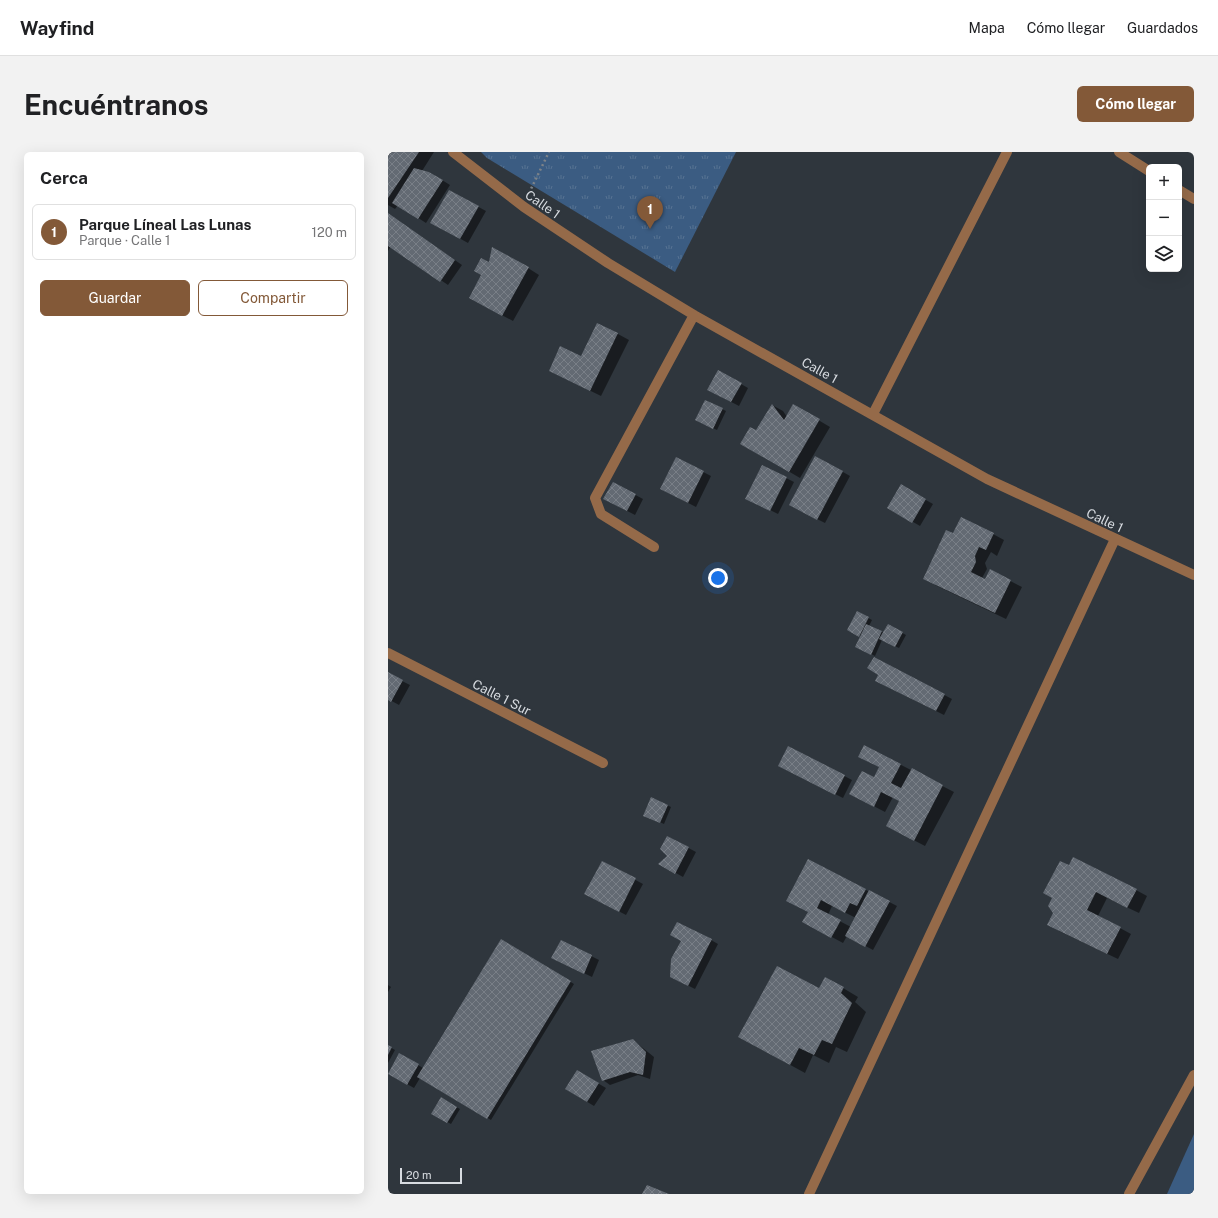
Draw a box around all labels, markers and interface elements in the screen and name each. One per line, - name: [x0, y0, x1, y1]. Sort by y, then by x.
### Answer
- text: Wayfind: [20, 17, 94, 39]
- text: Mapa: [969, 20, 1005, 36]
- text: Cómo llegar: [1027, 20, 1105, 36]
- text: Guardados: [1127, 20, 1198, 36]
- button: Cómo llegar: [1077, 86, 1194, 122]
- text: Encuéntranos: [24, 88, 209, 121]
- map controls: [1146, 164, 1182, 272]
- button: +: [1146, 164, 1182, 200]
- text: Cerca: [40, 168, 88, 188]
- street label: Calle 1: [522, 187, 563, 222]
- pin: 1: [637, 196, 663, 229]
- button: −: [1146, 200, 1182, 236]
- text: Parque Líneal Las Lunas: [79, 216, 251, 233]
- text: 1: [51, 225, 57, 240]
- text: 120 m: [312, 225, 347, 240]
- text: Parque · Calle 1: [79, 233, 170, 248]
- button: layers: [1146, 236, 1182, 272]
- button: Guardar: [40, 280, 190, 316]
- button: Compartir: [198, 280, 348, 316]
- street label: Calle 1: [799, 354, 841, 386]
- street label: Calle 1: [1084, 505, 1126, 536]
- your location: [708, 568, 728, 588]
- street label: Calle 1 Sur: [470, 676, 534, 719]
- scale bar: [400, 1166, 462, 1185]
- text: 20 m: [406, 1169, 431, 1181]

